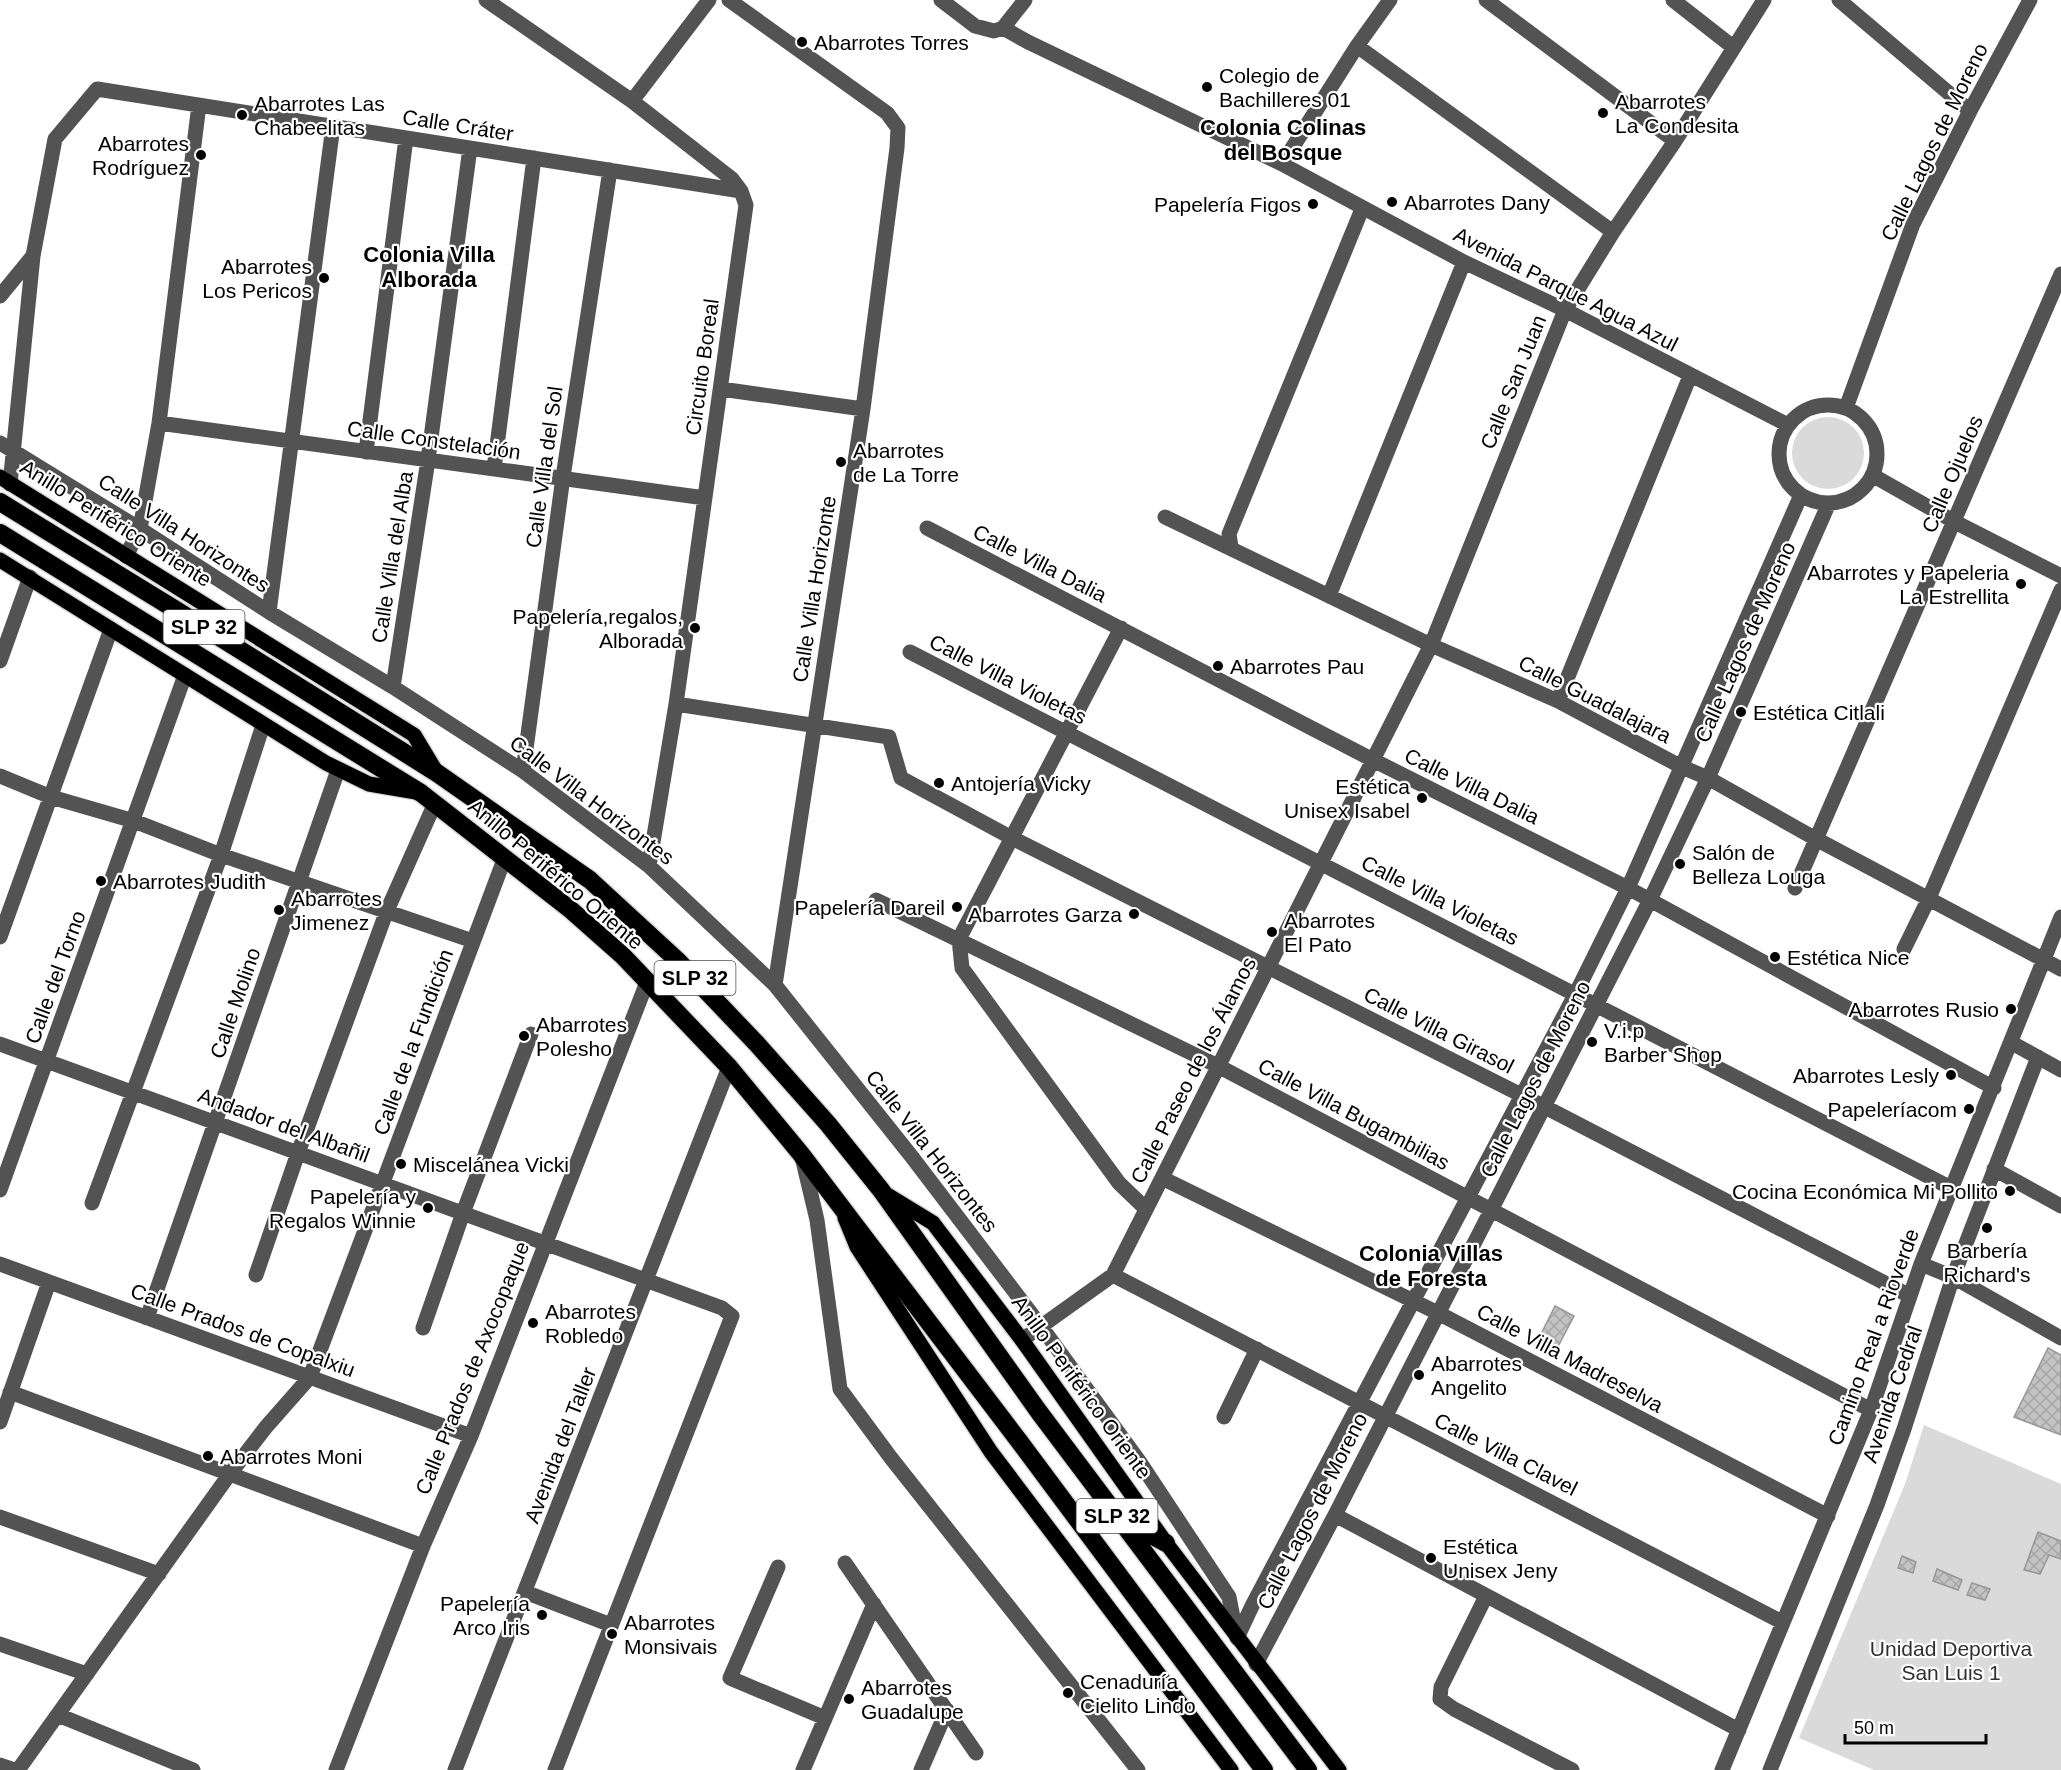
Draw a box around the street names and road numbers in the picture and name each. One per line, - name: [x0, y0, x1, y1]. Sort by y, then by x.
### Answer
- street label: Calle Lagos de Moreno: [1876, 39, 1992, 245]
- street label: Calle Cráter: [401, 105, 515, 145]
- street label: Avenida Parque Agua Azul: [1450, 222, 1682, 356]
- street label: Circuito Boreal: [681, 297, 723, 437]
- street label: Calle San Juan: [1476, 312, 1550, 452]
- street label: Calle Villa del Sol: [521, 385, 567, 549]
- street label: Calle Ojuelos: [1917, 412, 1987, 536]
- street label: Calle Constelación: [346, 416, 522, 464]
- street label: Anillo Periférico Oriente: [16, 455, 216, 591]
- street label: Calle Villa Horizontes: [94, 469, 274, 597]
- street label: Calle Villa del Alba: [367, 469, 417, 645]
- street label: Calle Villa Horizonte: [788, 494, 840, 684]
- street label: Calle Villa Dalia: [969, 519, 1111, 607]
- street label: Calle Lagos de Moreno: [1690, 538, 1800, 746]
- road number: SLP 32: [164, 610, 244, 644]
- street label: Calle Villa Violetas: [926, 629, 1090, 729]
- street label: Calle Guadalajara: [1515, 651, 1675, 748]
- street label: Calle Villa Horizontes: [506, 731, 678, 869]
- street label: Calle Villa Dalia: [1401, 744, 1543, 829]
- street label: Anillo Periférico Oriente: [464, 794, 648, 954]
- street label: Calle Villa Violetas: [1358, 850, 1522, 950]
- street label: Calle del Torno: [20, 907, 90, 1047]
- street label: Calle Molino: [205, 945, 265, 1061]
- street label: Calle de la Fundición: [369, 946, 457, 1138]
- street label: Calle Paseo de los Álamos: [1126, 953, 1260, 1187]
- road number: SLP 32: [654, 961, 736, 995]
- street label: Calle Lagos de Moreno: [1475, 977, 1595, 1181]
- street label: Calle Villa Girasol: [1360, 982, 1518, 1078]
- street label: Calle Villa Bugambilias: [1254, 1054, 1454, 1174]
- street label: Calle Villa Horizontes: [862, 1065, 1002, 1237]
- street label: Andador del Albañil: [195, 1083, 373, 1167]
- street label: Camino Real a Rioverde: [1823, 1226, 1923, 1448]
- street label: Calle Prados de Axocopaque: [411, 1238, 533, 1498]
- street label: Calle Prados de Copalxiu: [128, 1279, 358, 1381]
- street label: Anillo Periférico Oriente: [1008, 1291, 1156, 1483]
- street label: Calle Villa Madreselva: [1473, 1299, 1667, 1417]
- street label: Avenida Cedral: [1858, 1323, 1926, 1465]
- street label: Avenida del Taller: [520, 1364, 600, 1526]
- street label: Calle Villa Clavel: [1431, 1408, 1581, 1500]
- street label: Calle Lagos de Moreno: [1252, 1409, 1372, 1613]
- road number: SLP 32: [1076, 1499, 1158, 1533]

